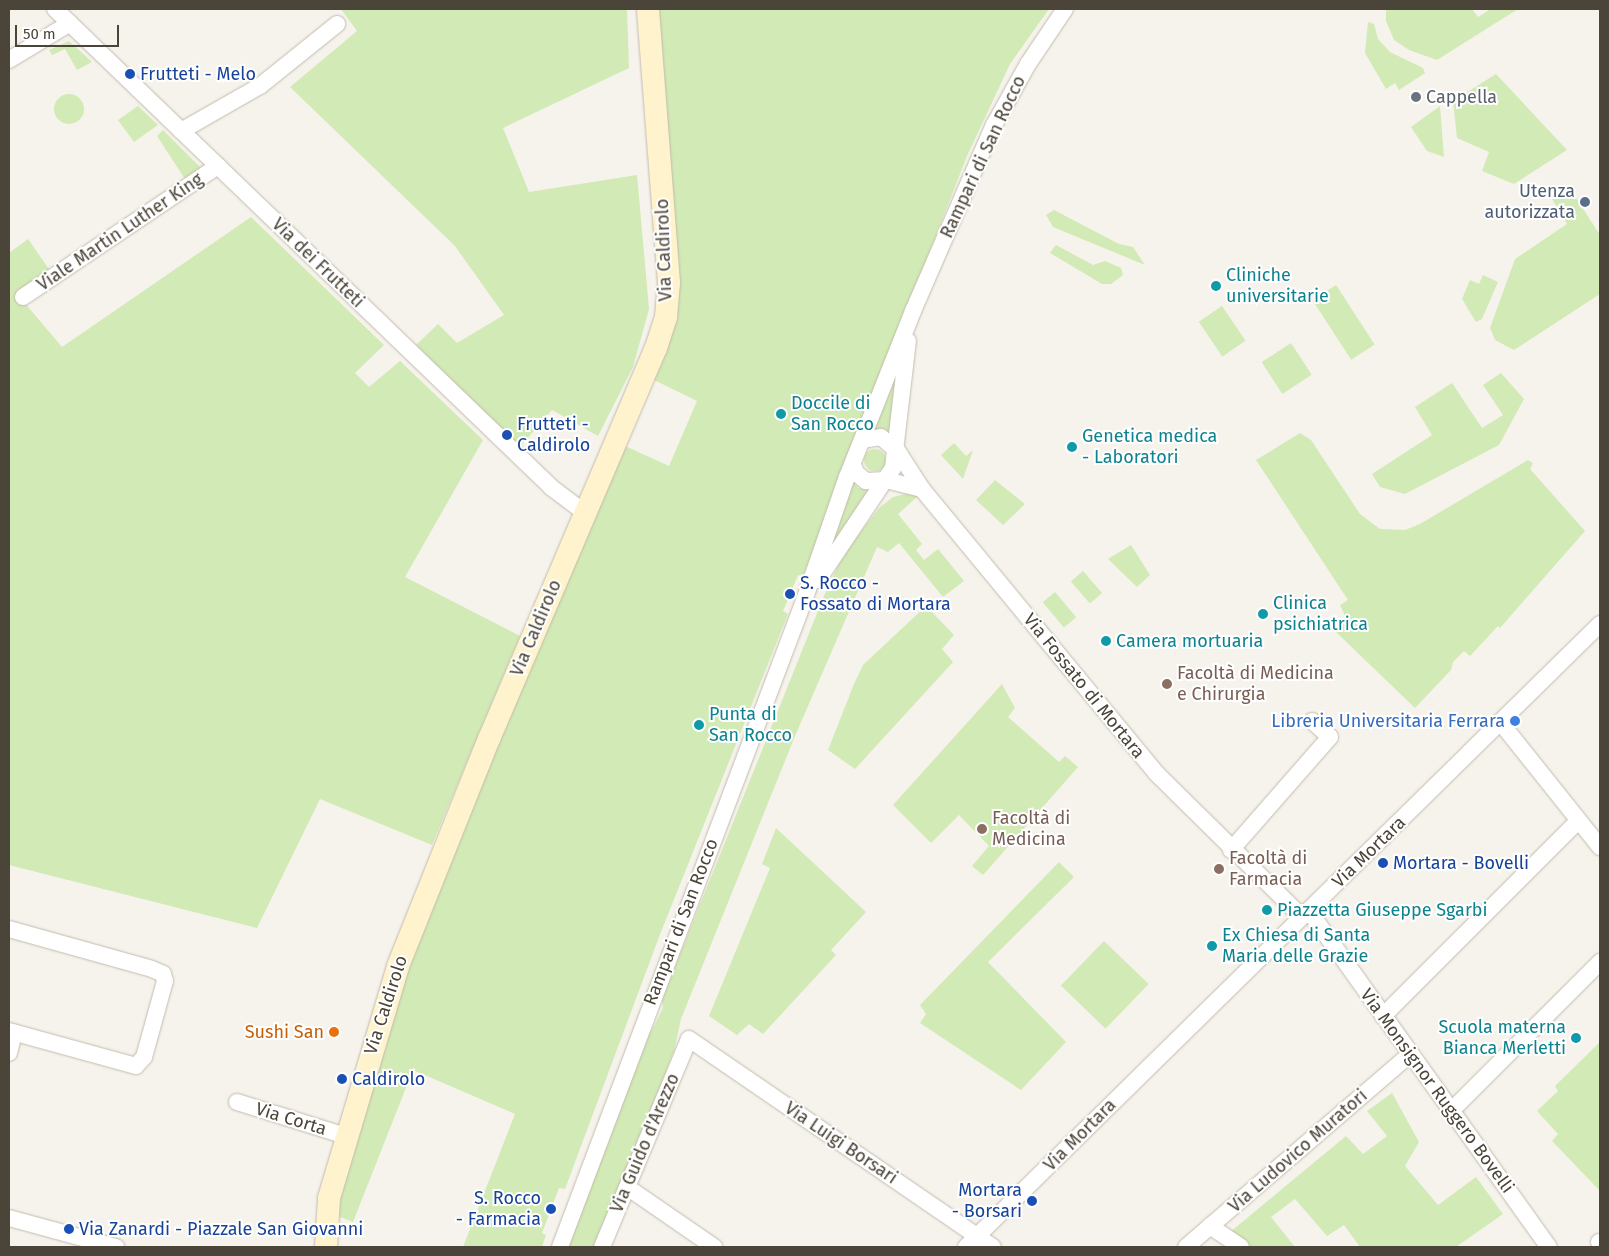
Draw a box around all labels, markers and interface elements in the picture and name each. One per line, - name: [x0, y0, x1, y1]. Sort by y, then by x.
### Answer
- scale bar: [18, 15, 121, 47]
- text: 50 m: [23, 25, 56, 43]
- place label: Frutteti - Melo: [140, 63, 256, 85]
- marker: Frutteti - Melo: [124, 68, 136, 80]
- street label: Rampari di San Rocco: [936, 72, 1030, 242]
- place label: Cappella: [1426, 86, 1497, 108]
- marker: Cappella: [1410, 91, 1422, 103]
- street label: Viale Martin Luther King: [33, 168, 207, 296]
- place label: Utenza autorizzata: [1485, 181, 1575, 223]
- marker: Utenza autorizzata: [1579, 196, 1591, 208]
- street label: Via Caldirolo: [651, 198, 677, 302]
- street label: Via dei Frutteti: [267, 214, 369, 312]
- place label: Cliniche universitarie: [1226, 265, 1329, 308]
- marker: Cliniche universitarie: [1210, 280, 1222, 292]
- place label: Doccile di San Rocco: [791, 393, 874, 436]
- marker: Doccile di San Rocco: [775, 408, 787, 420]
- place label: Frutteti - Caldirolo: [517, 414, 590, 456]
- place label: Genetica medica - Laboratori: [1082, 426, 1217, 468]
- marker: Frutteti - Caldirolo: [501, 429, 513, 441]
- marker: Genetica medica - Laboratori: [1066, 441, 1078, 453]
- place label: S. Rocco - Fossato di Mortara: [800, 573, 951, 616]
- street label: Via Caldirolo: [506, 576, 566, 680]
- marker: S. Rocco - Fossato di Mortara: [784, 588, 796, 600]
- place label: Clinica psichiatrica: [1273, 593, 1368, 636]
- marker: Clinica psichiatrica: [1257, 608, 1269, 620]
- street label: Via Fossato di Mortara: [1019, 609, 1149, 763]
- place label: Camera mortuaria: [1116, 630, 1263, 652]
- marker: Camera mortuaria: [1100, 635, 1112, 647]
- place label: Facoltà di Medicina e Chirurgia: [1177, 663, 1334, 706]
- marker: Facoltà di Medicina e Chirurgia: [1161, 678, 1173, 690]
- place label: Punta di San Rocco: [709, 704, 792, 746]
- place label: Libreria Universitaria Ferrara: [1271, 710, 1505, 732]
- marker: Libreria Universitaria Ferrara: [1509, 715, 1521, 727]
- marker: Punta di San Rocco: [693, 719, 705, 731]
- place label: Facoltà di Medicina: [992, 808, 1070, 851]
- street label: Via Mortara: [1328, 812, 1410, 892]
- marker: Facoltà di Medicina: [976, 823, 988, 835]
- street label: Rampari di San Rocco: [639, 836, 723, 1008]
- place label: Facoltà di Farmacia: [1229, 848, 1307, 891]
- place label: Mortara - Bovelli: [1393, 852, 1529, 874]
- marker: Mortara - Bovelli: [1377, 857, 1389, 869]
- marker: Facoltà di Farmacia: [1213, 863, 1225, 875]
- place label: Piazzetta Giuseppe Sgarbi: [1277, 899, 1488, 921]
- marker: Piazzetta Giuseppe Sgarbi: [1261, 904, 1273, 916]
- place label: Ex Chiesa di Santa Maria delle Grazie: [1222, 925, 1370, 968]
- marker: Ex Chiesa di Santa Maria delle Grazie: [1206, 940, 1218, 952]
- street label: Via Caldirolo: [360, 953, 412, 1057]
- street label: Via Monsignor Ruggero Bovelli: [1356, 985, 1518, 1197]
- place label: Scuola materna Bianca Merletti: [1438, 1017, 1566, 1060]
- place label: Sushi San: [245, 1021, 324, 1043]
- marker: Sushi San: [328, 1026, 340, 1038]
- marker: Scuola materna Bianca Merletti: [1570, 1032, 1582, 1044]
- place label: Caldirolo: [352, 1068, 425, 1090]
- street label: Via Guido d'Arezzo: [606, 1070, 684, 1216]
- marker: Caldirolo: [336, 1073, 348, 1085]
- street label: Via Ludovico Muratori: [1224, 1085, 1372, 1217]
- street label: Via Mortara: [1039, 1094, 1121, 1176]
- street label: Via Luigi Borsari: [781, 1097, 901, 1189]
- street label: Via Corta: [253, 1098, 329, 1140]
- place label: Mortara - Borsari: [952, 1180, 1022, 1222]
- place label: S. Rocco - Farmacia: [456, 1188, 541, 1230]
- marker: Mortara - Borsari: [1026, 1195, 1038, 1207]
- marker: S. Rocco - Farmacia: [545, 1203, 557, 1215]
- place label: Via Zanardi - Piazzale San Giovanni: [79, 1218, 363, 1240]
- marker: Via Zanardi - Piazzale San Giovanni: [63, 1223, 75, 1235]

